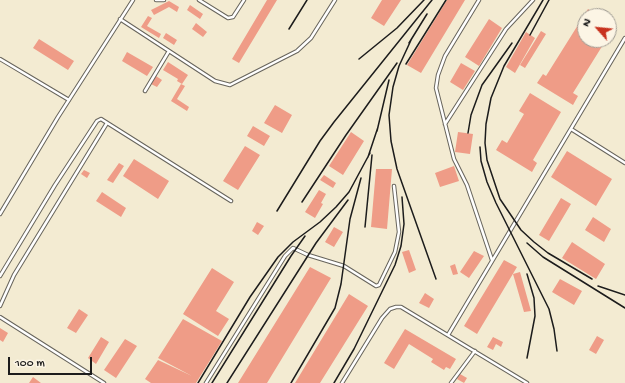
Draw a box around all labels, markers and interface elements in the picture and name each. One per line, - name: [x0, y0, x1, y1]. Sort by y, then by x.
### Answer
- north arrow: [577, 8, 617, 48]
- text: N: [580, 17, 594, 29]
- scale bar: [10, 349, 94, 375]
- text: 100 m: [15, 357, 45, 371]

